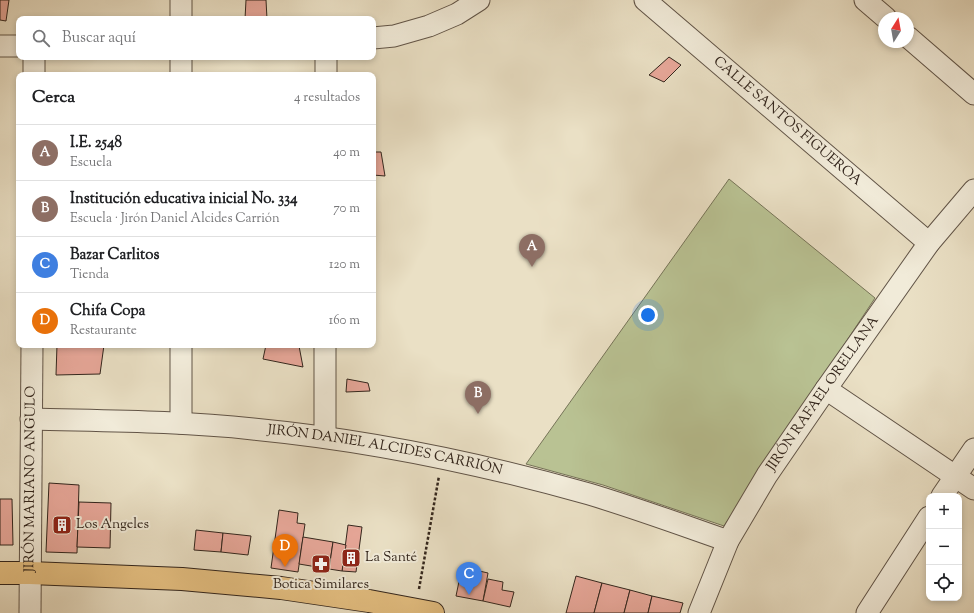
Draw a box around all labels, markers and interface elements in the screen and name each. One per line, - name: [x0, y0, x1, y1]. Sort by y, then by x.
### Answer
- north arrow: [878, 12, 914, 48]
- search box: [16, 16, 376, 60]
- icon: search: [30, 27, 52, 49]
- text: Buscar aquí: [62, 28, 136, 49]
- street label: CALLE SANTOS FIGUEROA: [708, 52, 866, 191]
- text: Cerca: [32, 86, 75, 110]
- text: 4 resultados: [294, 89, 360, 107]
- text: I.E. 2548: [70, 133, 122, 154]
- text: A: [40, 144, 50, 162]
- text: 40 m: [333, 144, 360, 162]
- text: Escuela: [70, 154, 112, 172]
- text: Institución educativa inicial No. 334: [70, 189, 298, 210]
- text: B: [41, 200, 49, 218]
- text: 70 m: [333, 200, 360, 218]
- text: Escuela · Jirón Daniel Alcides Carrión: [70, 210, 280, 228]
- pin: A: [519, 234, 545, 267]
- text: Bazar Carlitos: [70, 245, 159, 266]
- text: C: [40, 256, 50, 274]
- text: 120 m: [329, 256, 360, 274]
- text: Tienda: [70, 266, 109, 284]
- text: Chifa Copa: [70, 301, 145, 322]
- your location: [638, 305, 658, 325]
- text: D: [40, 312, 50, 330]
- text: 160 m: [329, 312, 360, 330]
- street label: JIRÓN RAFAEL ORELLANA: [762, 312, 885, 476]
- text: Restaurante: [70, 322, 137, 340]
- pin: B: [465, 381, 491, 414]
- street label: JIRÓN MARIANO ANGULO: [20, 386, 42, 573]
- street label: JIRÓN DANIEL ALCIDES CARRIÓN: [266, 420, 504, 481]
- map controls: [926, 493, 962, 601]
- button: +: [926, 493, 962, 529]
- building icon: Los Angeles: [51, 514, 73, 536]
- place label: Los Angeles: [76, 515, 149, 535]
- button: −: [926, 529, 962, 565]
- pin: D: [272, 534, 298, 567]
- building icon: La Santé: [340, 547, 362, 569]
- place label: La Santé: [365, 548, 417, 568]
- pharmacy icon: Botica Similares: [310, 553, 332, 575]
- pin: C: [456, 562, 482, 595]
- button: locate: [926, 565, 962, 601]
- place label: Botica Similares: [273, 575, 369, 595]

